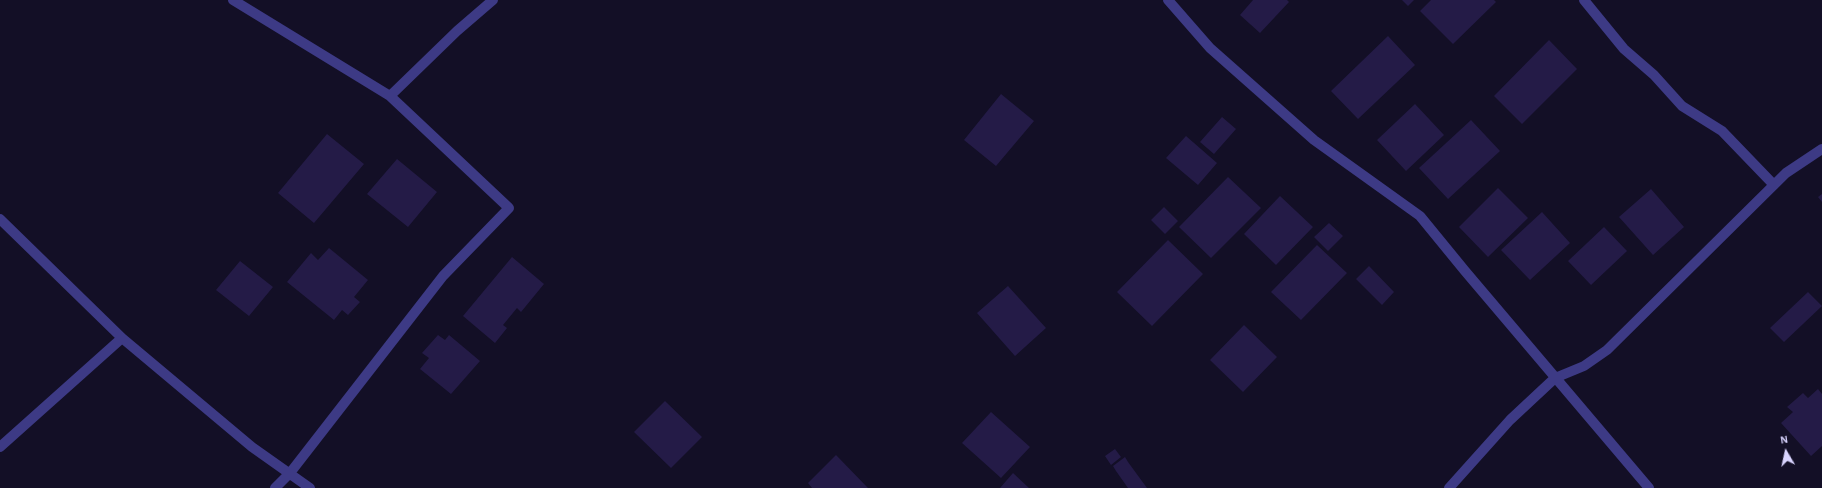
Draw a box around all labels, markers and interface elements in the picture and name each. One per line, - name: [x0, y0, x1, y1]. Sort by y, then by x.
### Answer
- north arrow: [1766, 432, 1806, 472]
- text: N: [1779, 434, 1789, 446]

